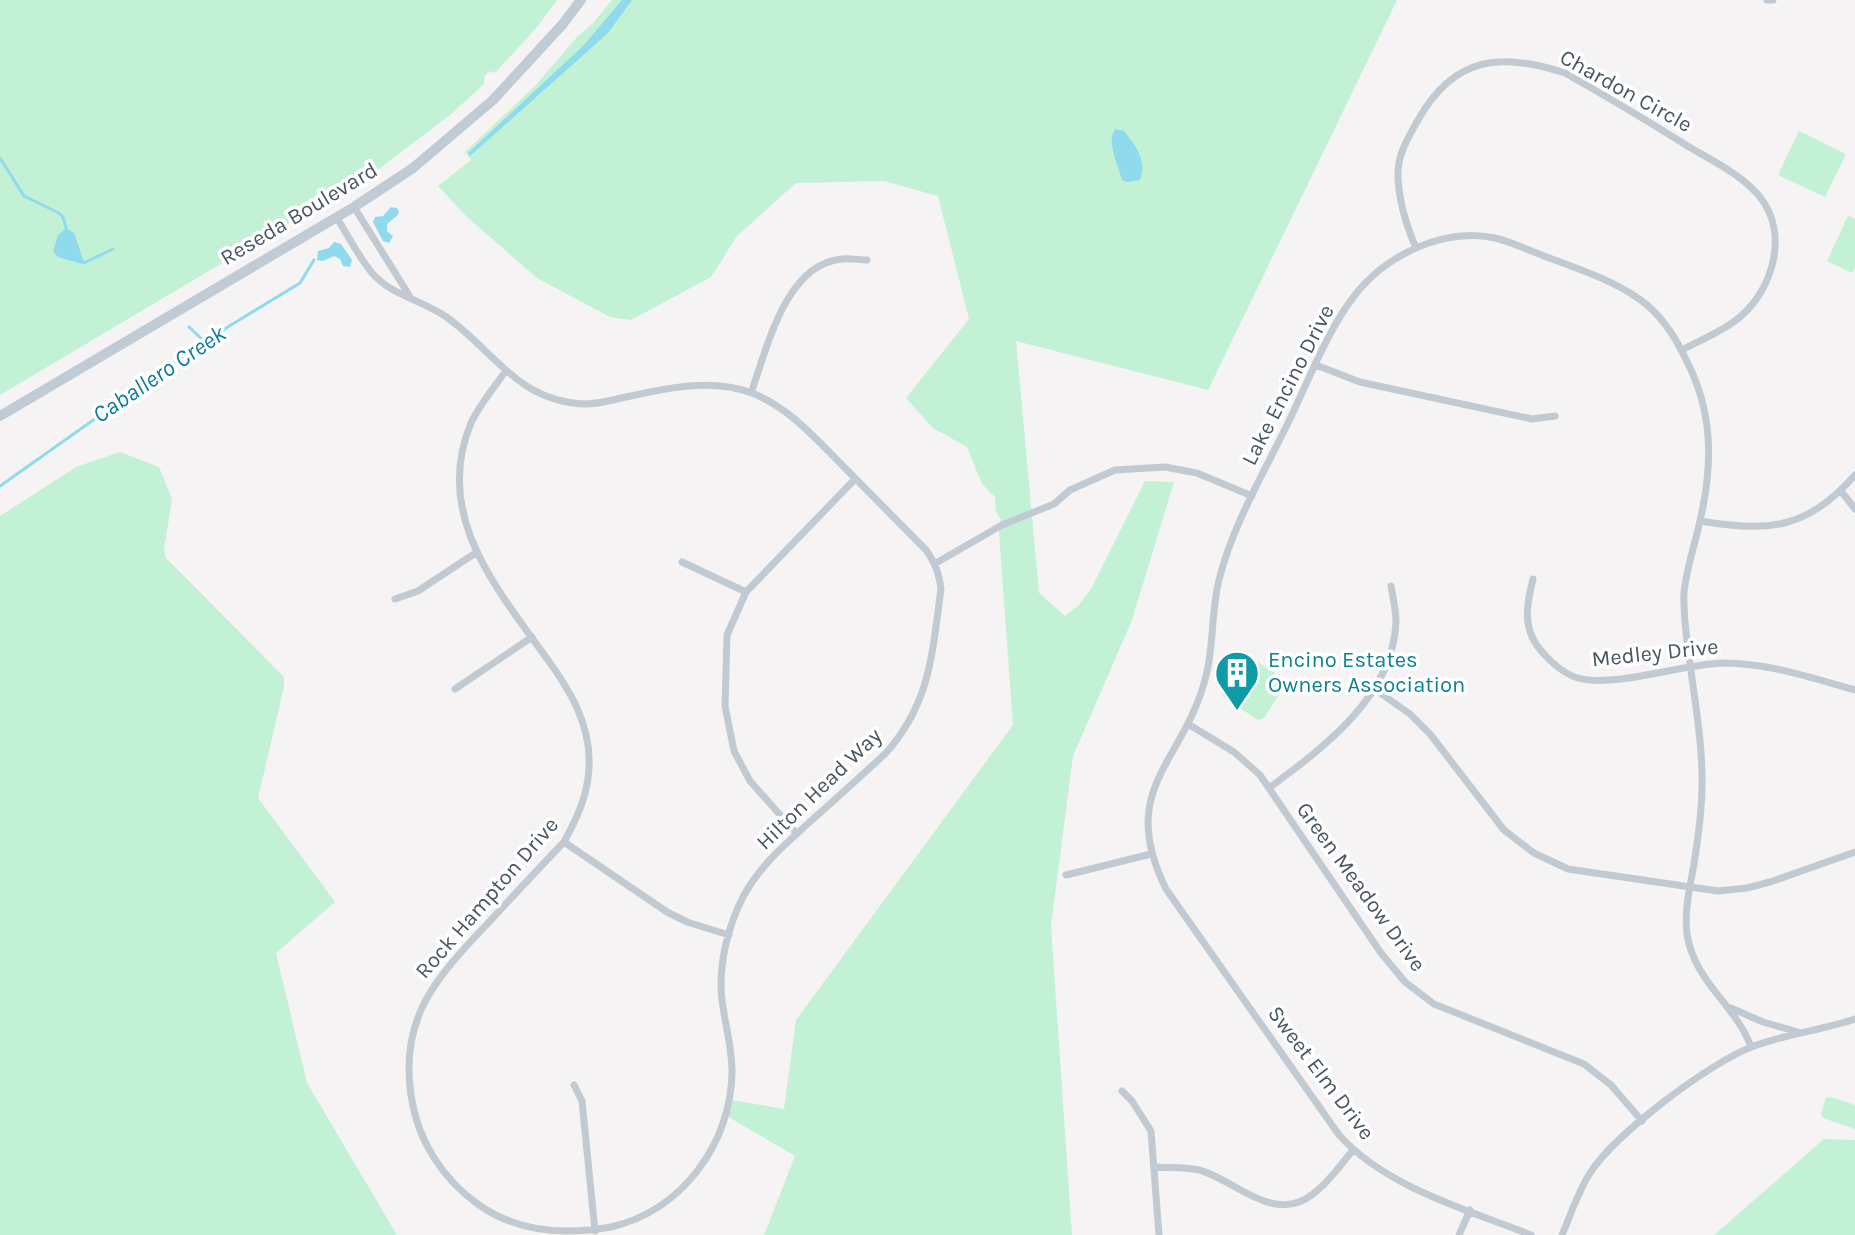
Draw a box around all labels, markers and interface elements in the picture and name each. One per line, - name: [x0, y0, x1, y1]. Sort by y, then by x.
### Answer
- street label: Chardon Circle: [1555, 44, 1697, 138]
- street label: Reseda Boulevard: [216, 157, 382, 271]
- street label: Lake Encino Drive: [1236, 300, 1340, 470]
- water label: Caballero Creek: [87, 319, 231, 429]
- street label: Medley Drive: [1590, 633, 1720, 673]
- place label: Encino Estates Owners Association: [1268, 647, 1465, 698]
- building icon: Encino Estates Owners Association: [1213, 649, 1261, 712]
- street label: Hilton Head Way: [751, 723, 887, 855]
- street label: Green Meadow Drive: [1291, 797, 1431, 977]
- street label: Rock Hampton Drive: [410, 812, 564, 984]
- street label: Sweet Elm Drive: [1262, 1001, 1380, 1145]

